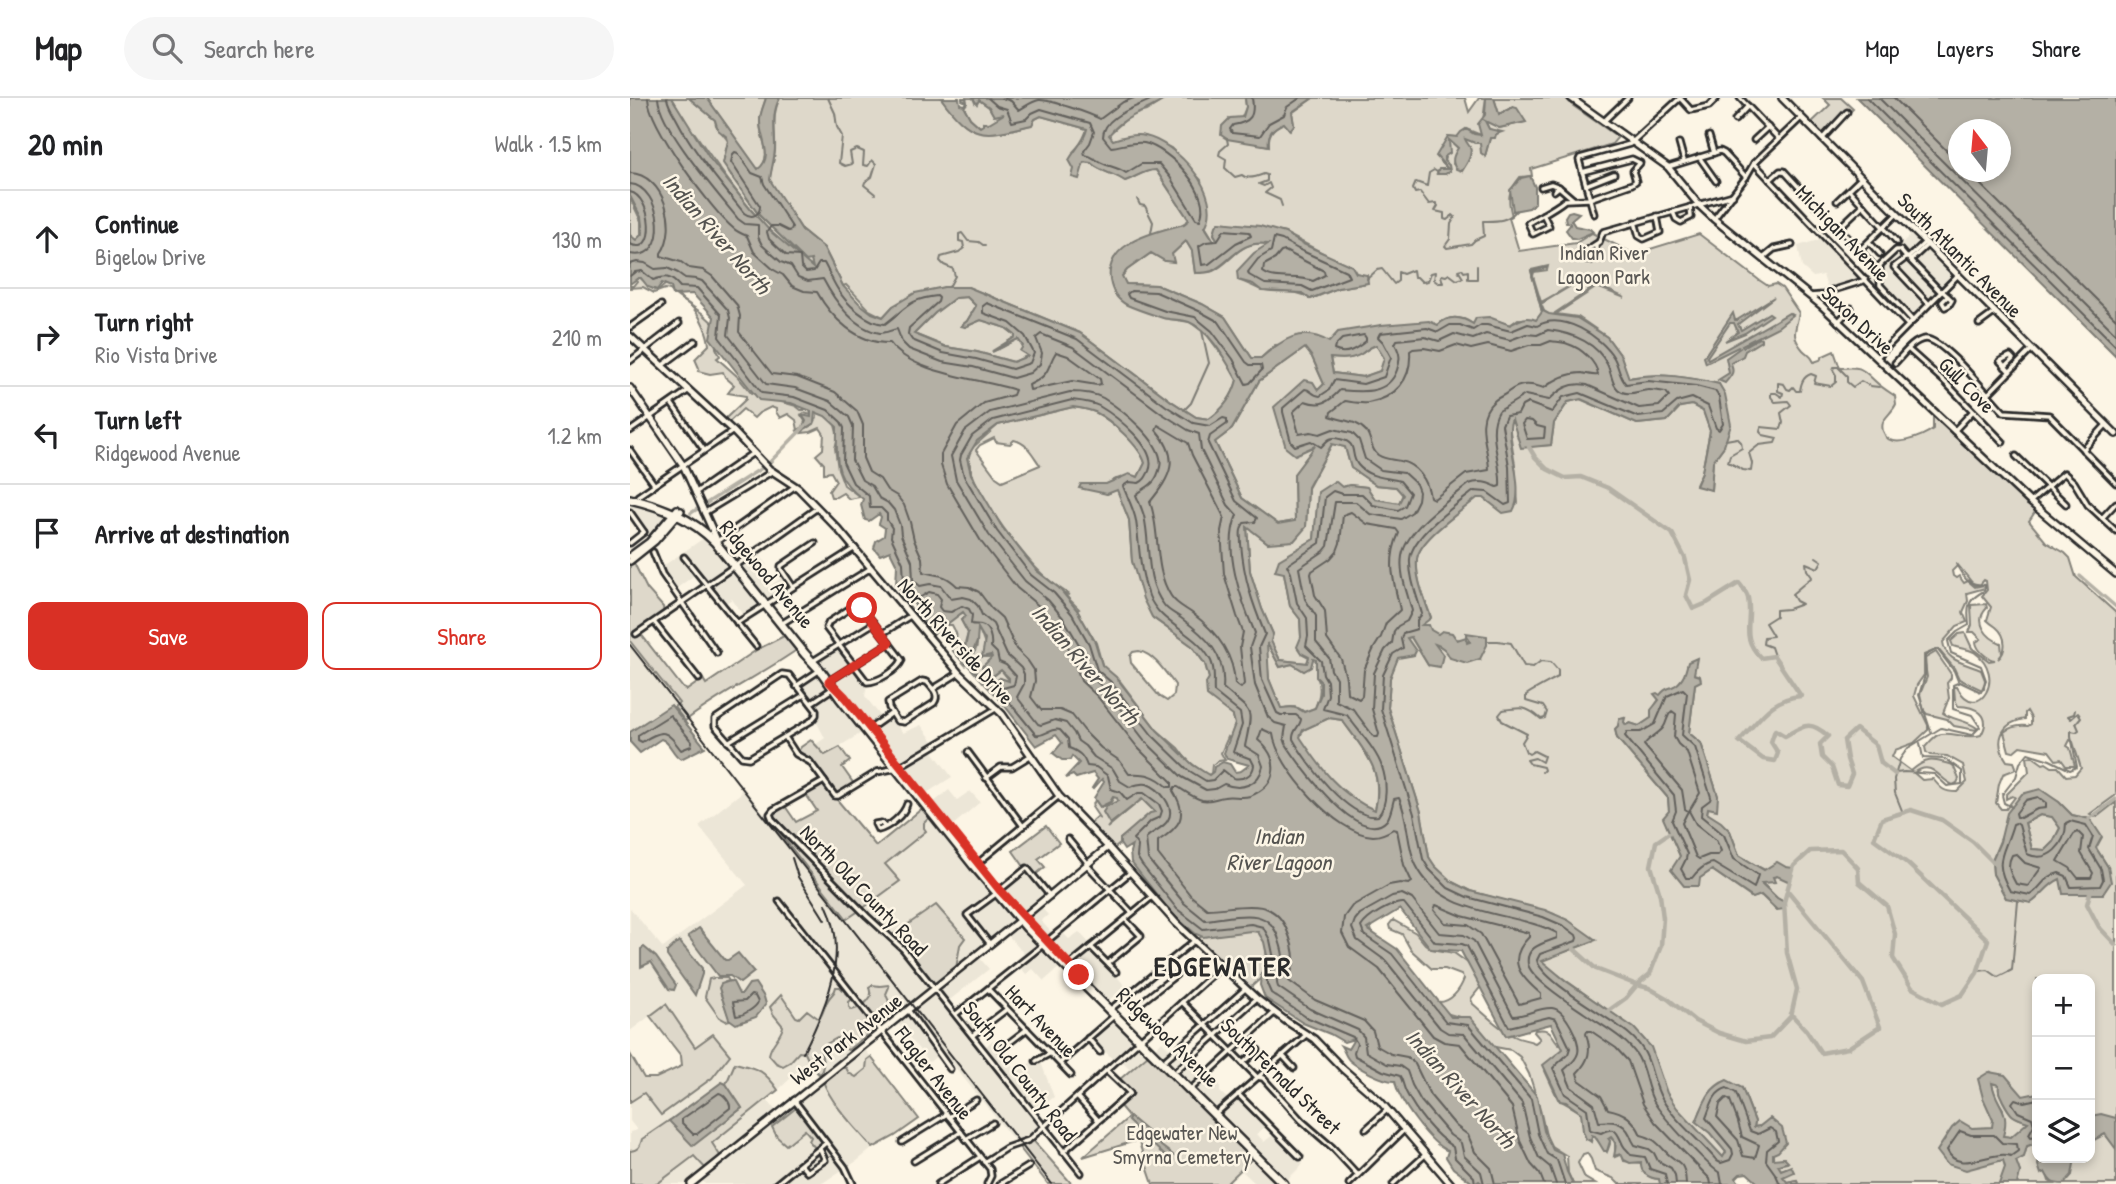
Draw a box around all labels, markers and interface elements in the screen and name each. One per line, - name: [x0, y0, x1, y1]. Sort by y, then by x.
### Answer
- search box: [124, 17, 614, 80]
- text: Map: [35, 26, 82, 70]
- icon: search: [148, 29, 186, 67]
- text: Search here: [204, 31, 315, 66]
- text: Map: [1865, 32, 1899, 64]
- text: Layers: [1937, 32, 1994, 64]
- text: Share: [2032, 32, 2081, 64]
- north arrow: [1948, 119, 2011, 182]
- text: 20 min: [28, 124, 103, 164]
- text: Walk · 1.5 km: [494, 128, 602, 159]
- water label: Indian River North: [656, 166, 779, 301]
- street label: Michigan Avenue: [1789, 178, 1897, 288]
- street label: South Atlantic Avenue: [1891, 186, 2029, 324]
- text: Continue: [95, 206, 179, 241]
- icon: ahead: [28, 220, 66, 258]
- text: 130 m: [552, 224, 602, 255]
- park label: Indian River Lagoon Park: [1558, 238, 1650, 291]
- text: Bigelow Drive: [95, 241, 206, 272]
- street label: Saxon Drive: [1815, 279, 1901, 361]
- text: Turn right: [95, 304, 193, 339]
- icon: right: [28, 318, 66, 356]
- text: 210 m: [552, 322, 602, 353]
- text: Rio Vista Drive: [95, 339, 218, 370]
- street label: Gull Cove: [1932, 350, 2002, 420]
- text: Turn left: [95, 402, 181, 437]
- icon: left: [28, 416, 66, 454]
- text: 1.2 km: [547, 420, 602, 451]
- text: Ridgewood Avenue: [95, 437, 241, 468]
- icon: arrive: [28, 514, 66, 552]
- street label: Ridgewood Avenue: [713, 514, 821, 634]
- text: Arrive at destination: [95, 516, 290, 551]
- street label: North Riverside Drive: [891, 571, 1021, 711]
- route start: [846, 592, 877, 623]
- water label: Indian River North: [1025, 597, 1148, 732]
- button: Save: [28, 602, 308, 670]
- button: Share: [322, 602, 602, 670]
- street label: North Old County Road: [794, 818, 934, 962]
- water label: Indian River Lagoon: [1227, 820, 1333, 878]
- district label: EDGEWATER: [1154, 947, 1292, 985]
- route end: [1063, 959, 1094, 990]
- map controls: [2032, 974, 2095, 1163]
- button: +: [2032, 974, 2095, 1037]
- street label: Hart Avenue: [999, 978, 1083, 1064]
- street label: Ridgewood Avenue: [1110, 980, 1226, 1094]
- street label: West Park Avenue: [784, 986, 908, 1092]
- street label: South Old County Road: [956, 995, 1084, 1147]
- street label: South Fernald Street: [1214, 1011, 1348, 1141]
- street label: Flagler Avenue: [888, 1019, 980, 1126]
- water label: Indian River North: [1399, 1022, 1524, 1155]
- button: −: [2032, 1037, 2095, 1100]
- button: layers: [2032, 1100, 2095, 1163]
- park label: Edgewater New Smyrna Cemetery: [1113, 1118, 1251, 1171]

